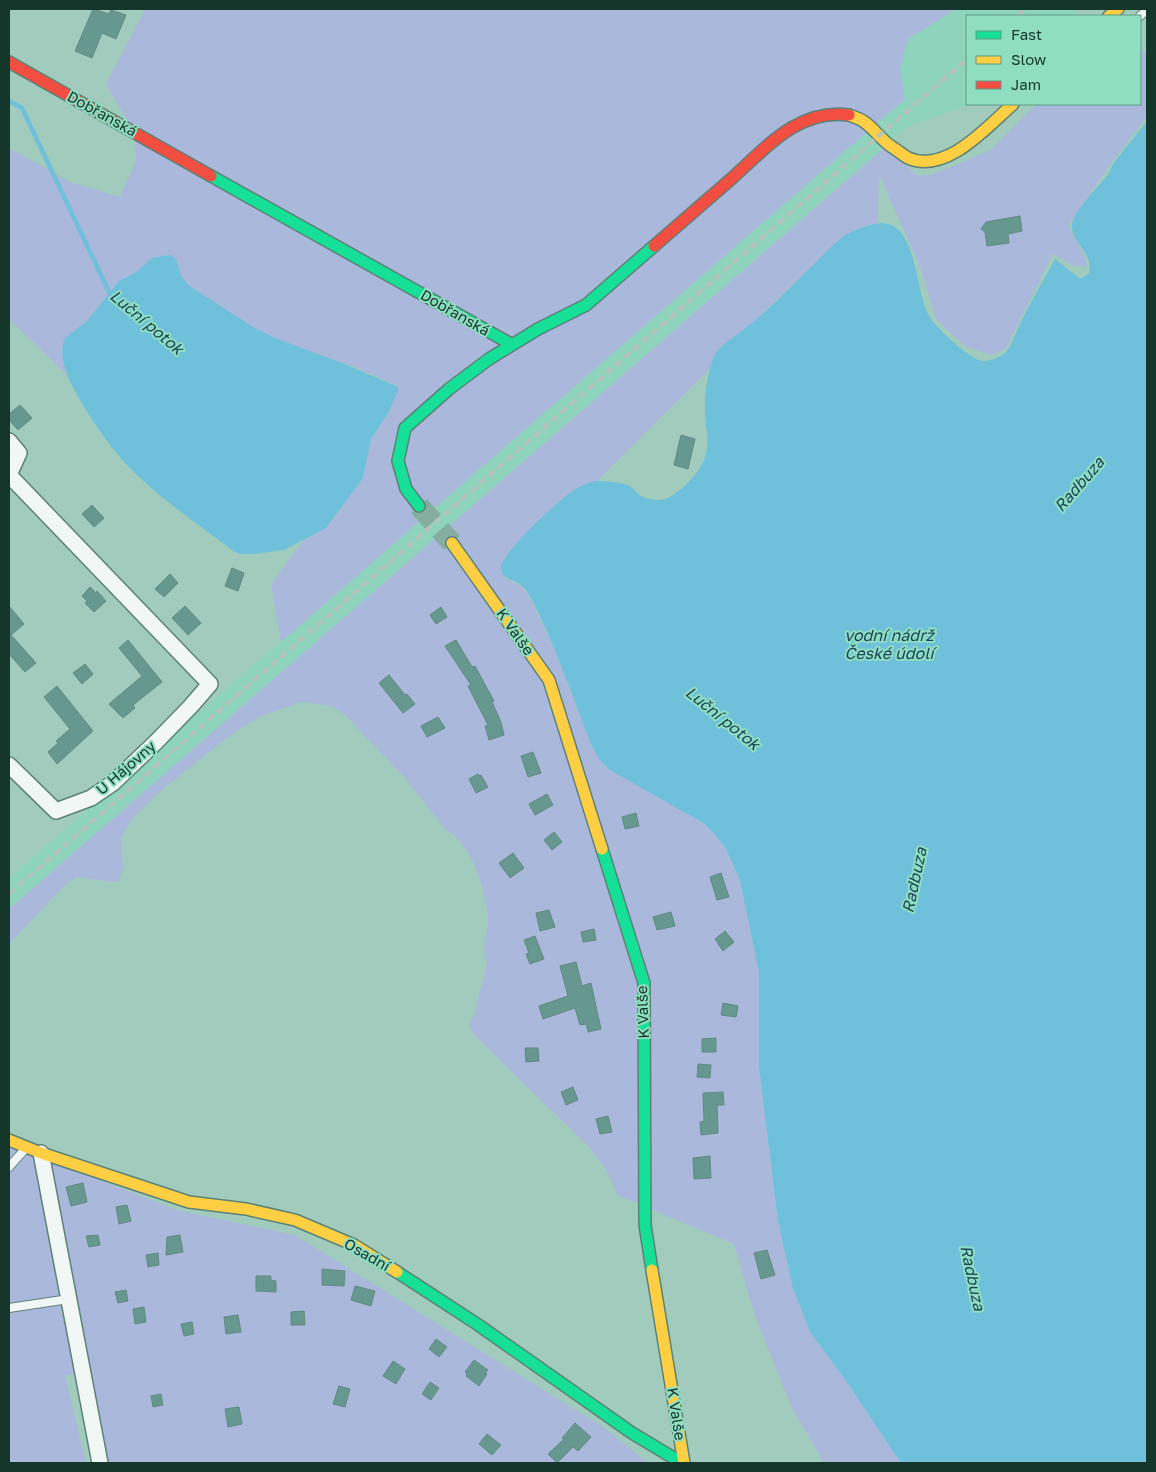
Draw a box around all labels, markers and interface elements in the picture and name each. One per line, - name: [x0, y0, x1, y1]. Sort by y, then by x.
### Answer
- legend: [966, 15, 1141, 105]
- text: Fast: [1011, 25, 1042, 43]
- text: Slow: [1011, 50, 1046, 68]
- text: Jam: [1011, 75, 1041, 93]
- street label: Dobřanská: [64, 87, 141, 140]
- water label: Luční potok: [106, 285, 189, 360]
- street label: Dobřanská: [418, 285, 493, 339]
- water label: Radbuza: [1050, 452, 1109, 516]
- street label: K Valše: [493, 604, 539, 659]
- water label: vodní nádrž České údolí: [844, 625, 938, 663]
- water label: Luční potok: [682, 682, 766, 755]
- street label: U Hájovny: [92, 736, 159, 798]
- water label: Radbuza: [897, 845, 931, 915]
- street label: K Valše: [632, 985, 652, 1039]
- street label: Osadní: [341, 1234, 394, 1275]
- water label: Radbuza: [956, 1243, 990, 1313]
- street label: K Valše: [664, 1386, 690, 1442]

